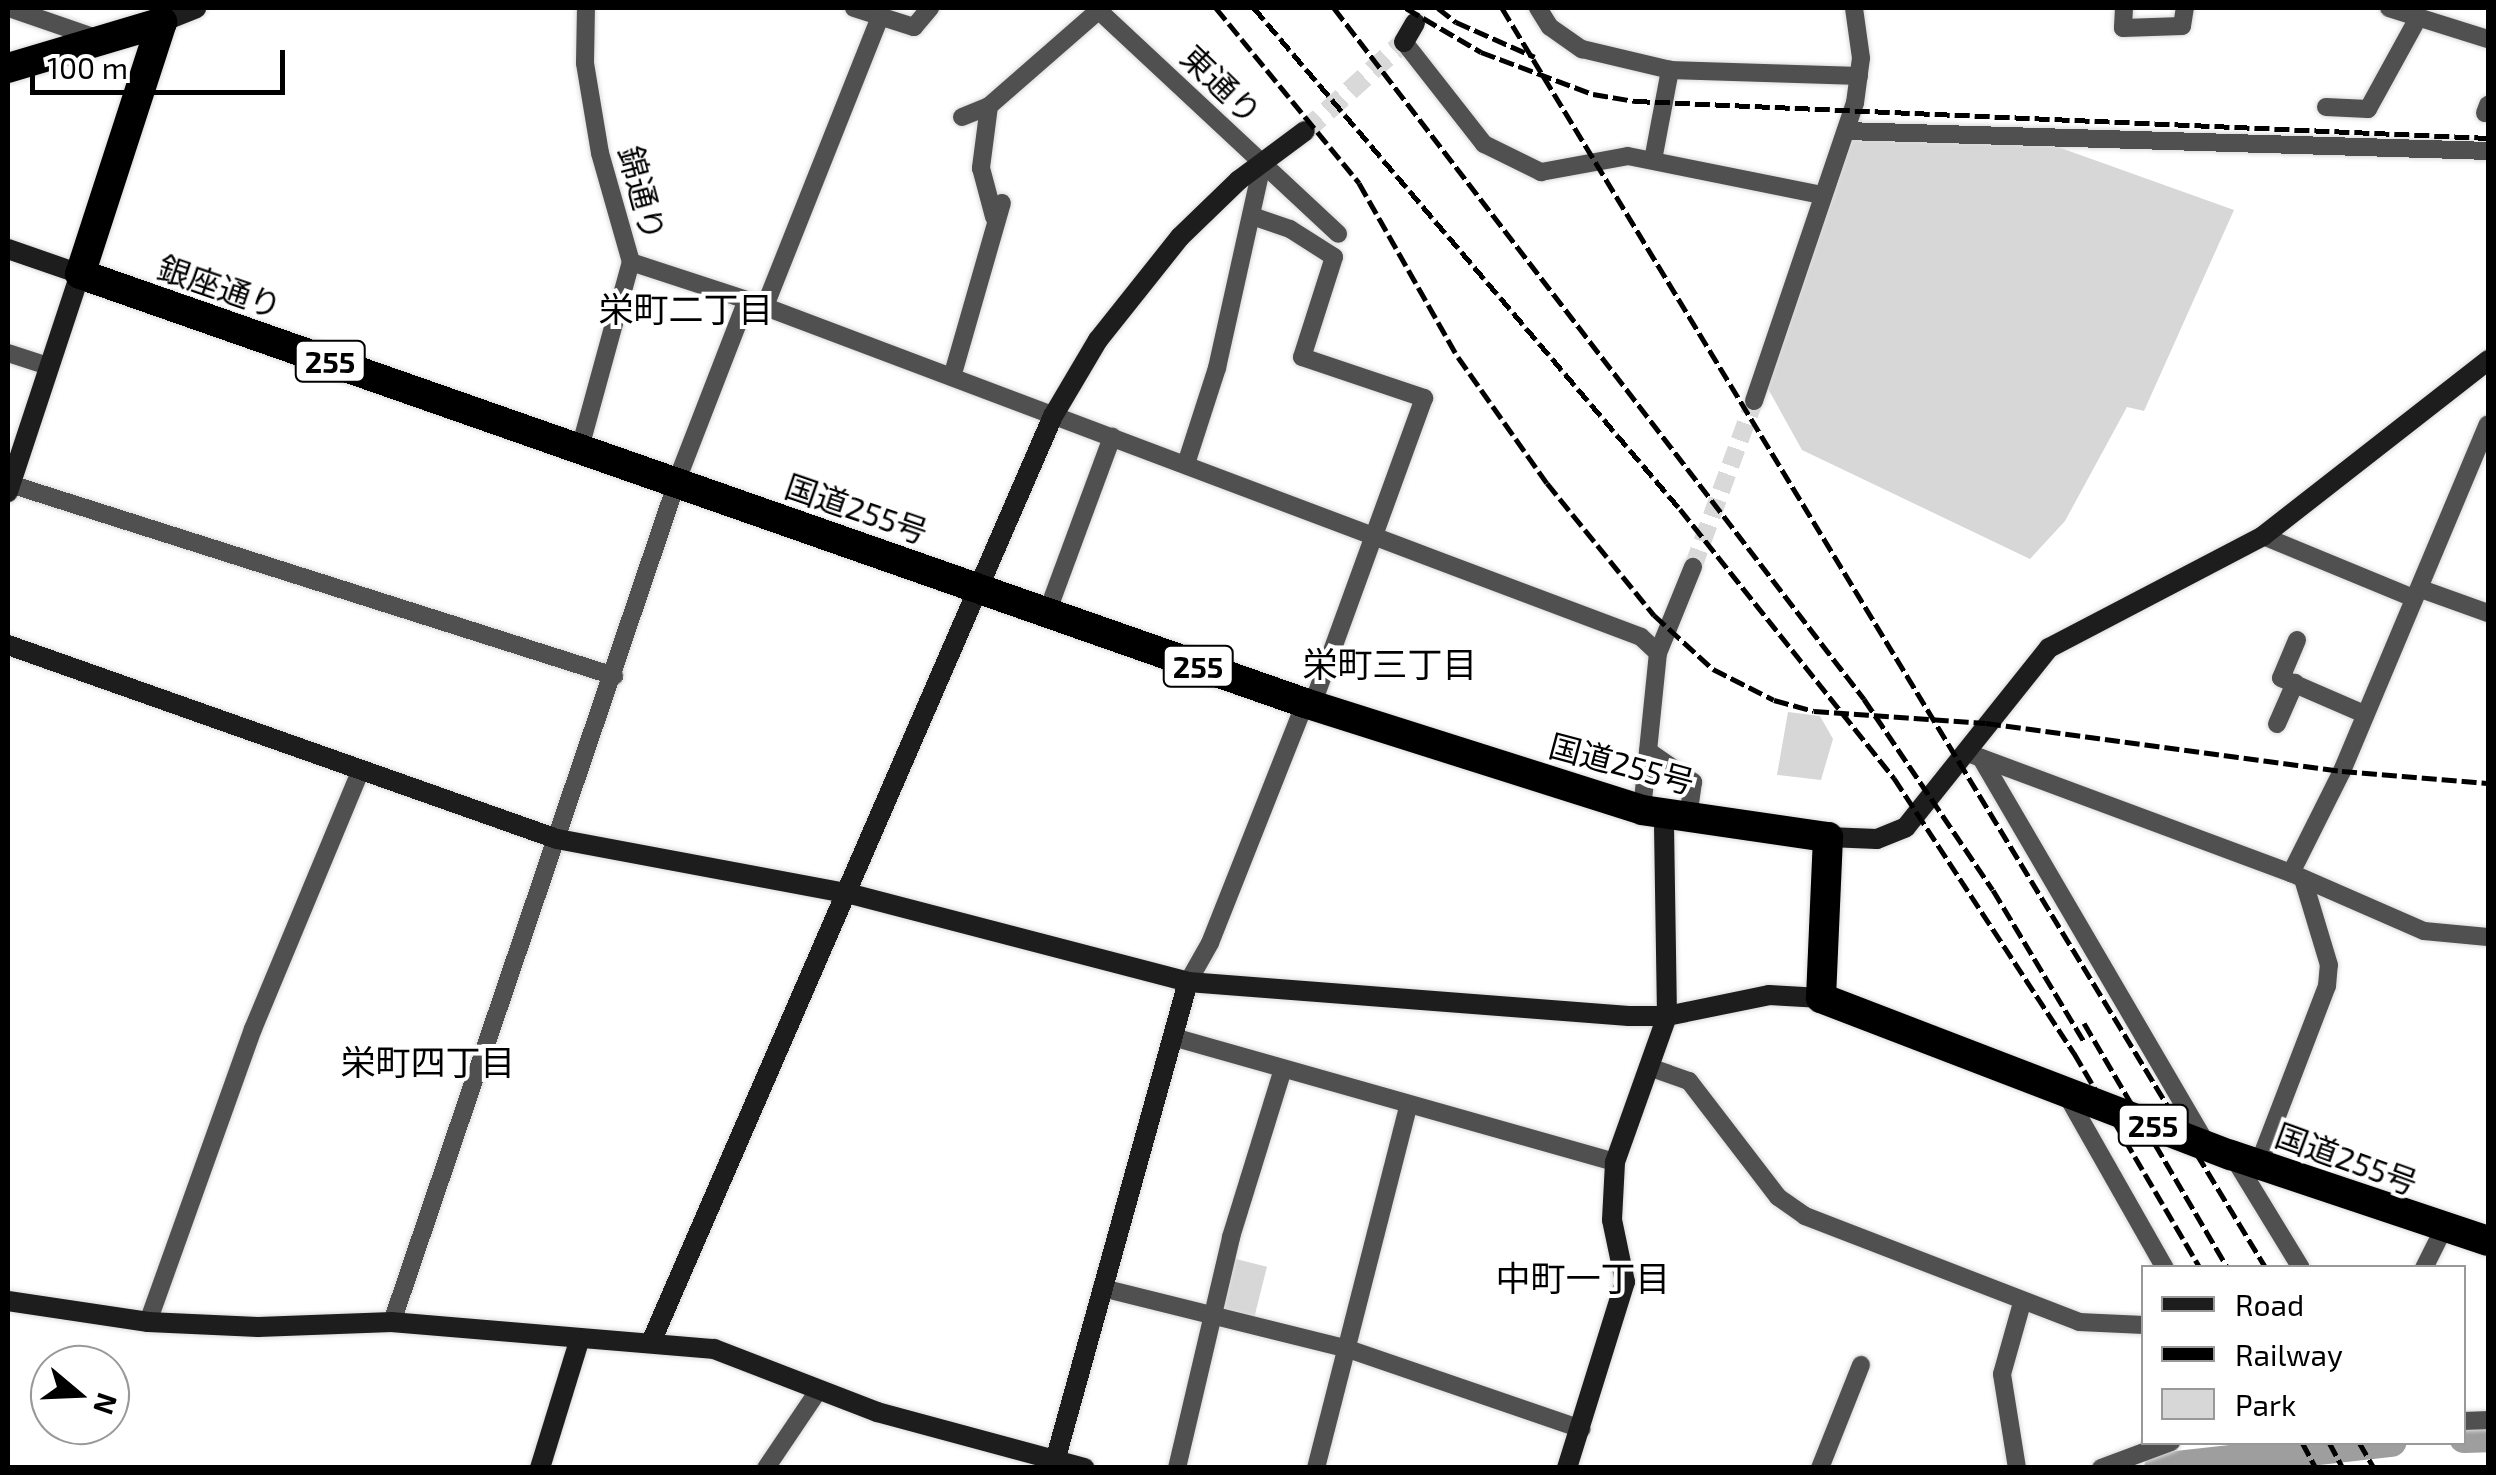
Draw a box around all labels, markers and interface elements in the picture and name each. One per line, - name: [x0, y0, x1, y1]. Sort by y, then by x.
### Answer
- scale bar: [35, 30, 290, 92]
- street label: 東通り: [1174, 37, 1270, 131]
- text: 100 m: [47, 49, 128, 85]
- street label: 錦通り: [612, 142, 674, 244]
- street label: 銀座通り: [153, 247, 287, 325]
- district label: 栄町二丁目: [599, 287, 773, 329]
- road number: 255: [292, 336, 368, 386]
- street label: 国道255号: [781, 466, 933, 550]
- road number: 255: [1160, 641, 1236, 691]
- district label: 栄町三丁目: [1303, 642, 1477, 684]
- street label: 国道255号: [1545, 725, 1699, 801]
- district label: 栄町四丁目: [341, 1040, 515, 1082]
- road number: 255: [2116, 1100, 2190, 1150]
- street label: 国道255号: [2271, 1115, 2423, 1201]
- district label: 中町一丁目: [1496, 1256, 1670, 1298]
- legend: [2141, 1265, 2466, 1445]
- text: Road: [2235, 1286, 2304, 1322]
- text: Railway: [2235, 1336, 2343, 1372]
- north arrow: [30, 1345, 130, 1445]
- text: Park: [2235, 1386, 2296, 1422]
- text: N: [87, 1389, 126, 1419]

